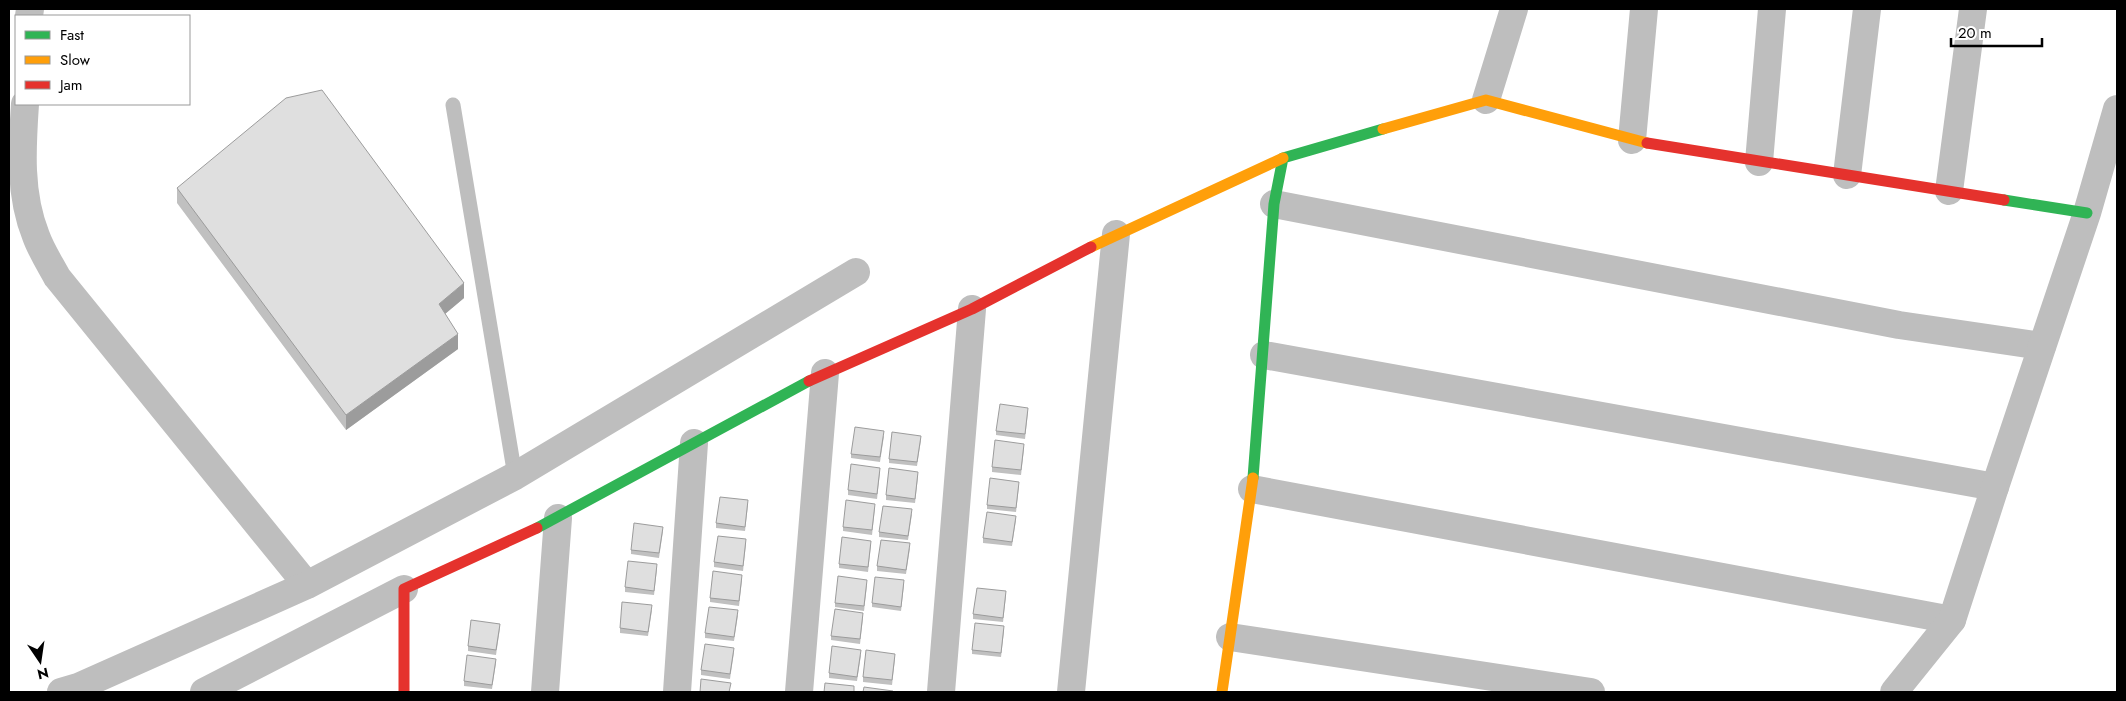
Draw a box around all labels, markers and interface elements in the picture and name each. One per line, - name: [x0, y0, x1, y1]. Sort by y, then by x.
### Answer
- legend: [15, 15, 190, 105]
- scale bar: [1951, 15, 2042, 47]
- text: 20 m: [1958, 22, 1992, 44]
- text: Fast: [60, 24, 84, 46]
- text: Slow: [60, 49, 91, 71]
- text: Jam: [58, 74, 83, 96]
- north arrow: [15, 636, 65, 686]
- text: N: [35, 663, 51, 685]

